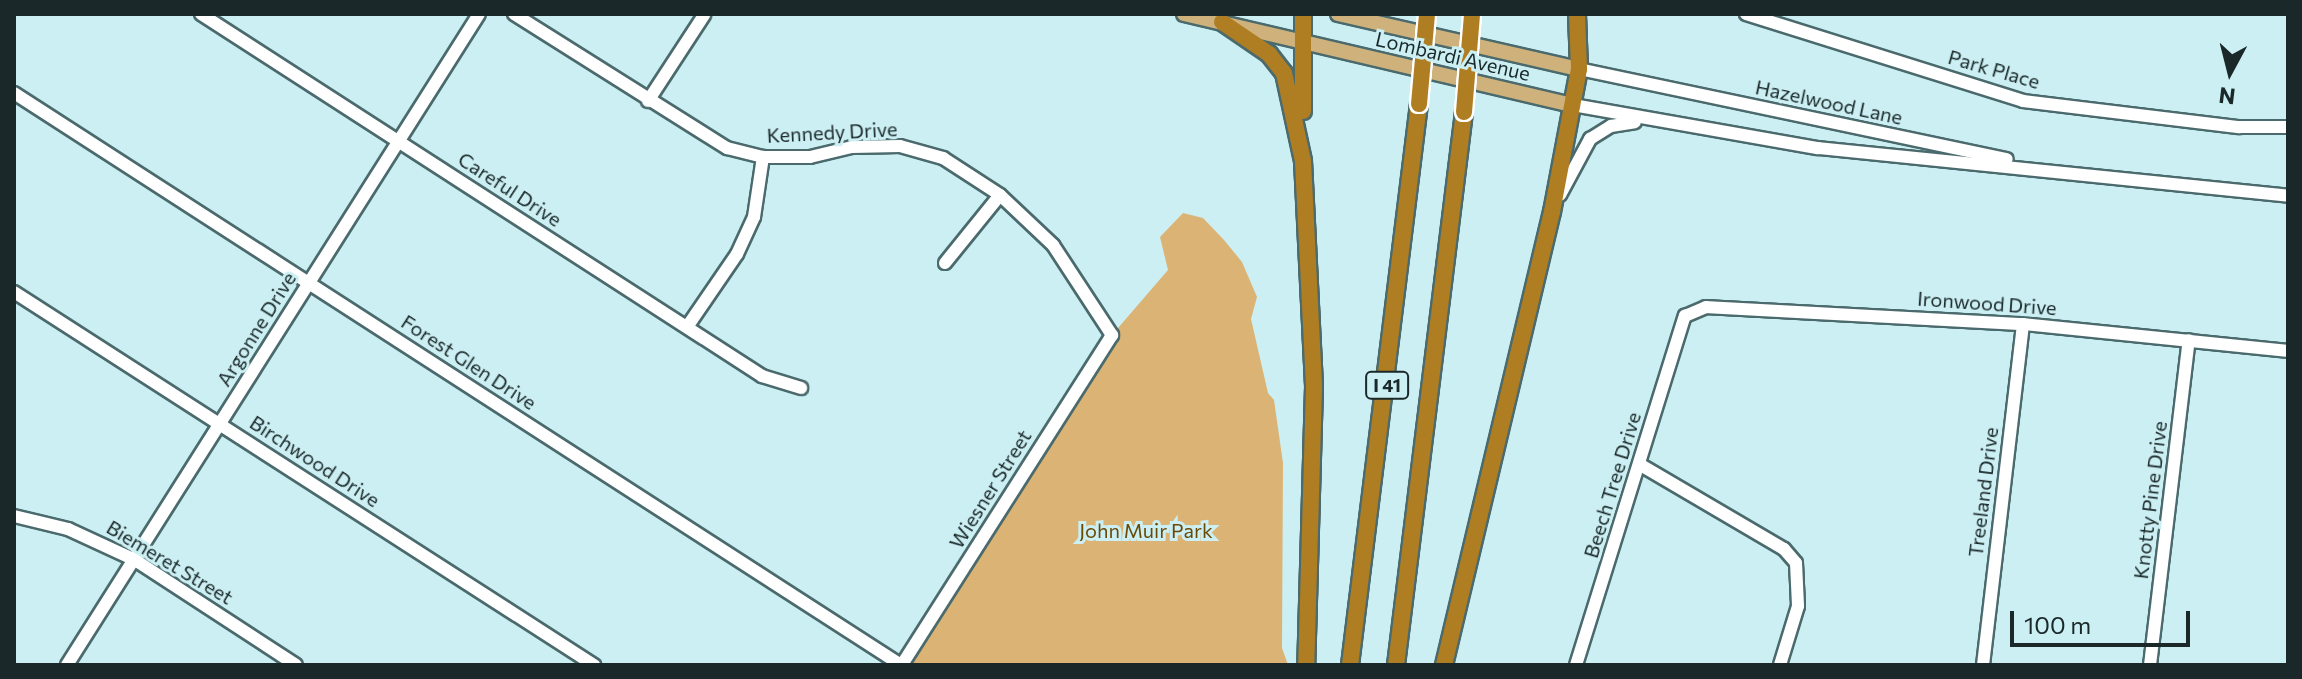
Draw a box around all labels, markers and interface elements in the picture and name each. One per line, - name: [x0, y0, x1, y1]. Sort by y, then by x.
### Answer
- street label: Lombardi Avenue: [1373, 27, 1533, 85]
- north arrow: [2190, 32, 2270, 112]
- street label: Park Place: [1945, 44, 2043, 94]
- street label: Hazelwood Lane: [1753, 75, 1905, 129]
- text: N: [2217, 82, 2237, 111]
- street label: Kennedy Drive: [766, 117, 898, 147]
- street label: Careful Drive: [454, 147, 566, 231]
- street label: Argonne Drive: [211, 268, 301, 390]
- street label: Ironwood Drive: [1916, 286, 2058, 320]
- street label: Forest Glen Drive: [397, 309, 541, 415]
- road number: I 41: [1365, 371, 1409, 399]
- street label: Beech Tree Drive: [1578, 409, 1646, 561]
- street label: Birchwood Drive: [246, 410, 384, 512]
- street label: Knotty Pine Drive: [2128, 420, 2172, 580]
- street label: Wiesner Street: [944, 425, 1036, 553]
- street label: Treeland Drive: [1963, 426, 2003, 558]
- street label: Biemeret Street: [102, 515, 238, 609]
- park label: John Muir Park: [1079, 518, 1213, 542]
- scale bar: [2014, 595, 2194, 645]
- text: 100 m: [2024, 610, 2091, 639]

